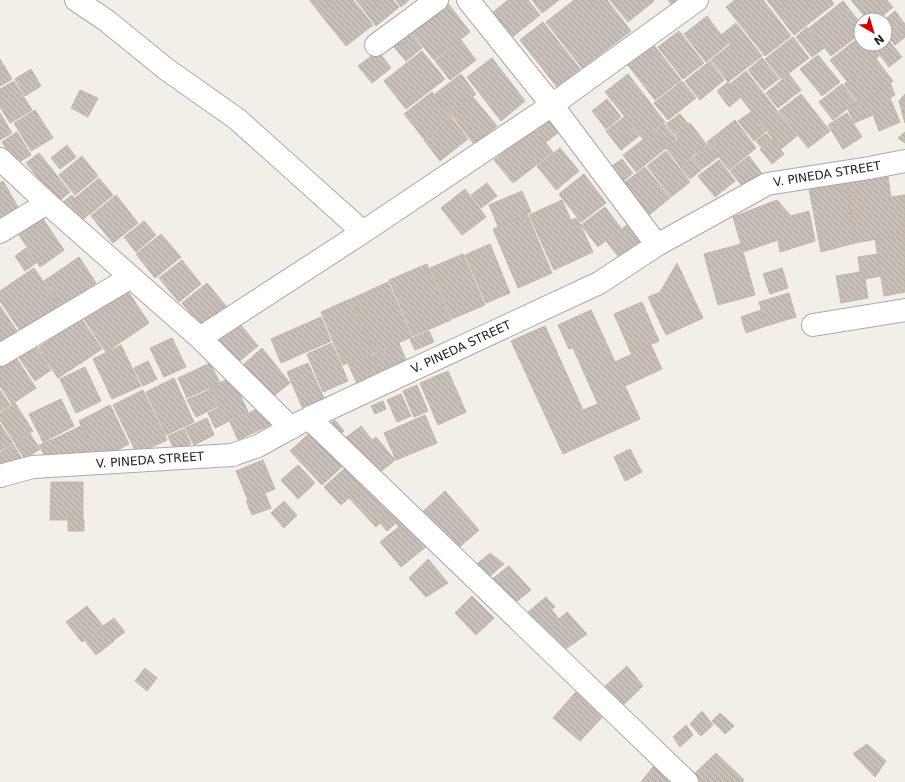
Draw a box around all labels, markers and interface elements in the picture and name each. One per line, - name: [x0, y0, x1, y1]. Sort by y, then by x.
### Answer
- north arrow: [853, 12, 893, 52]
- text: N: [871, 32, 886, 47]
- street label: V. PINEDA STREET: [772, 158, 882, 189]
- street label: V. PINEDA STREET: [409, 317, 514, 376]
- street label: V. PINEDA STREET: [95, 449, 205, 471]

